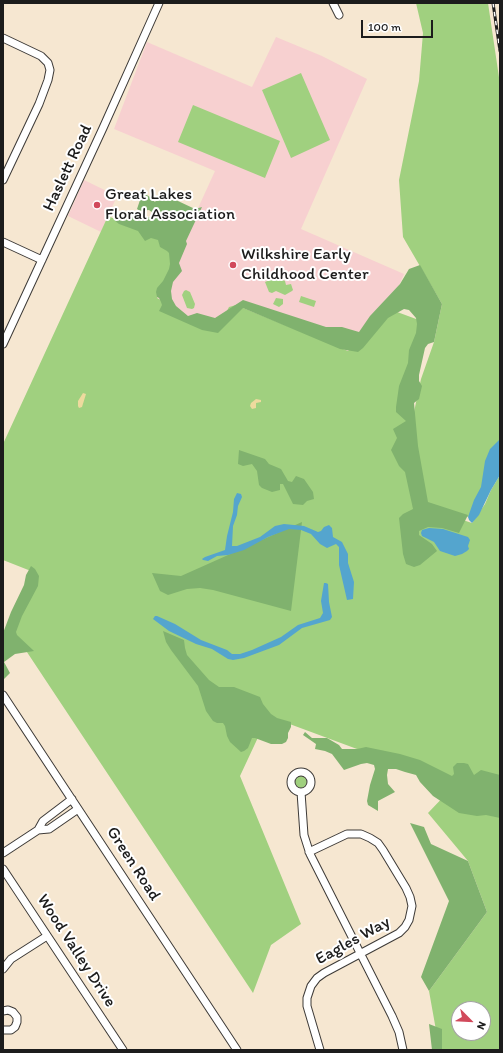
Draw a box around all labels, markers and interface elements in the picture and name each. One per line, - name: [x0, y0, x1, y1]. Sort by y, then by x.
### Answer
- scale bar: [363, 12, 435, 38]
- text: 100 m: [368, 20, 401, 34]
- street label: Haslett Road: [39, 121, 97, 215]
- place label: Great Lakes Floral Association: [105, 185, 235, 225]
- marker: Great Lakes Floral Association: [92, 200, 102, 210]
- place label: Wilkshire Early Childhood Center: [241, 245, 369, 285]
- marker: Wilkshire Early Childhood Center: [228, 260, 238, 270]
- street label: Green Road: [102, 823, 164, 905]
- street label: Wood Valley Drive: [32, 891, 120, 1011]
- street label: Eagles Way: [312, 912, 394, 970]
- north arrow: [451, 1001, 491, 1041]
- text: N: [474, 1020, 489, 1032]

